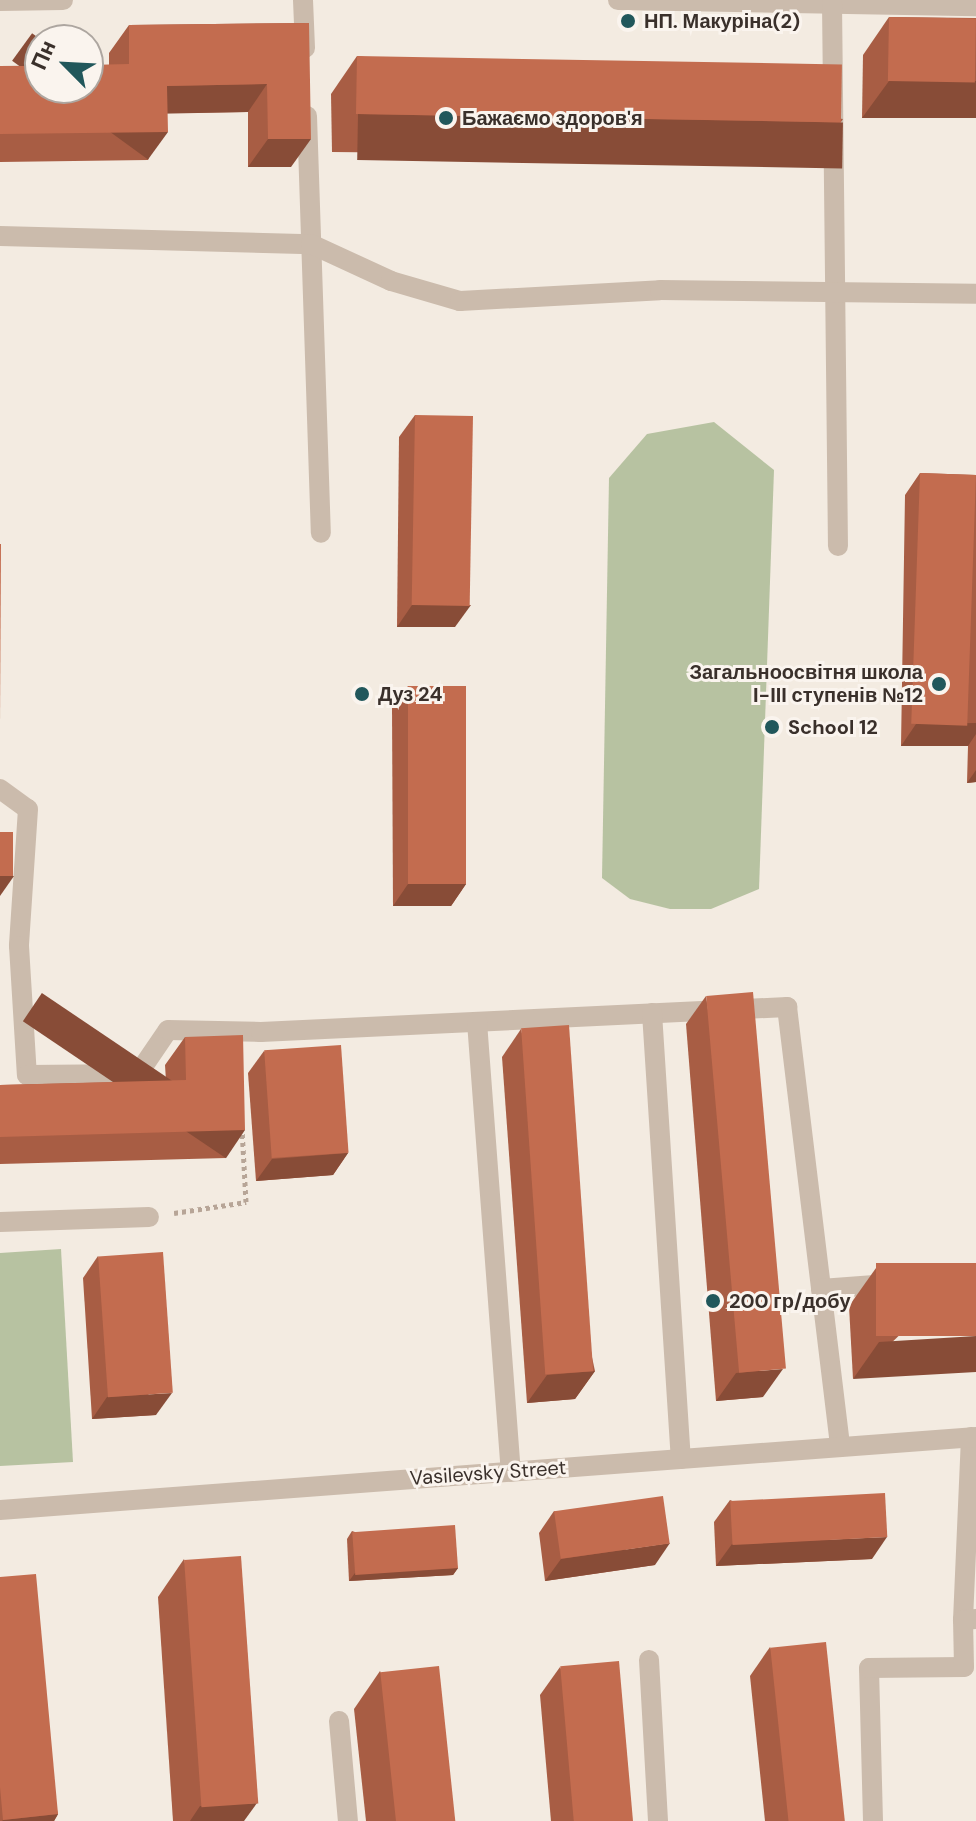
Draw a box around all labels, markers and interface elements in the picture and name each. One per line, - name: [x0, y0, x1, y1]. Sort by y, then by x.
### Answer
- place label: НП. Макуріна(2): [644, 9, 800, 33]
- marker: НП. Макуріна(2): [619, 12, 637, 30]
- north arrow: [24, 24, 104, 104]
- text: Пн: [24, 36, 63, 74]
- place label: Бажаємо здоров'я: [462, 106, 643, 130]
- marker: Бажаємо здоров'я: [437, 109, 455, 127]
- place label: Загальноосвітня школа І-ІІІ ступенів №12: [689, 660, 923, 707]
- marker: Загальноосвітня школа І-ІІІ ступенів №12: [930, 675, 948, 693]
- place label: Дуз 24: [378, 682, 442, 706]
- marker: Дуз 24: [353, 685, 371, 703]
- place label: School 12: [788, 715, 878, 739]
- marker: School 12: [763, 718, 781, 736]
- place label: 200 гр/добу: [729, 1289, 851, 1313]
- marker: 200 гр/добу: [704, 1292, 722, 1310]
- street label: Vasilevsky Street: [409, 1456, 567, 1490]

